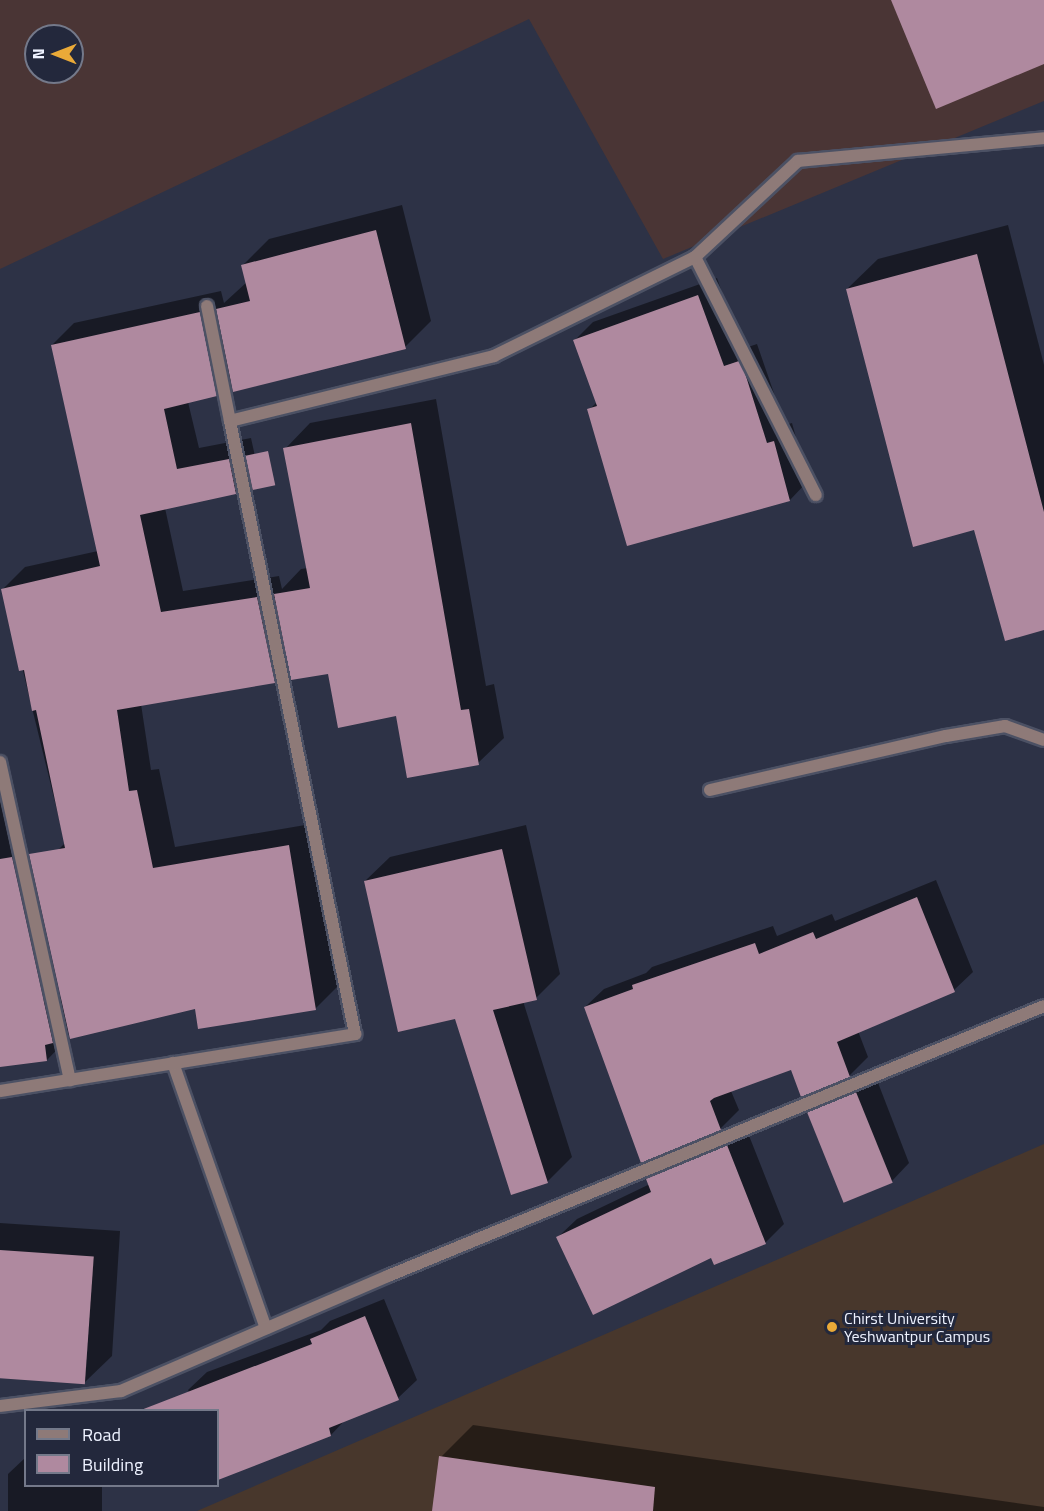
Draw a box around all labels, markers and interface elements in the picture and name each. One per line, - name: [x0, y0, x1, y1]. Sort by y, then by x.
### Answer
- north arrow: [24, 24, 84, 84]
- text: N: [26, 48, 50, 60]
- place label: Chirst University Yeshwantpur Campus: [844, 1308, 990, 1346]
- marker: Chirst University Yeshwantpur Campus: [825, 1320, 839, 1334]
- legend: [24, 1409, 219, 1487]
- text: Road: [82, 1421, 121, 1448]
- text: Building: [82, 1451, 143, 1478]

